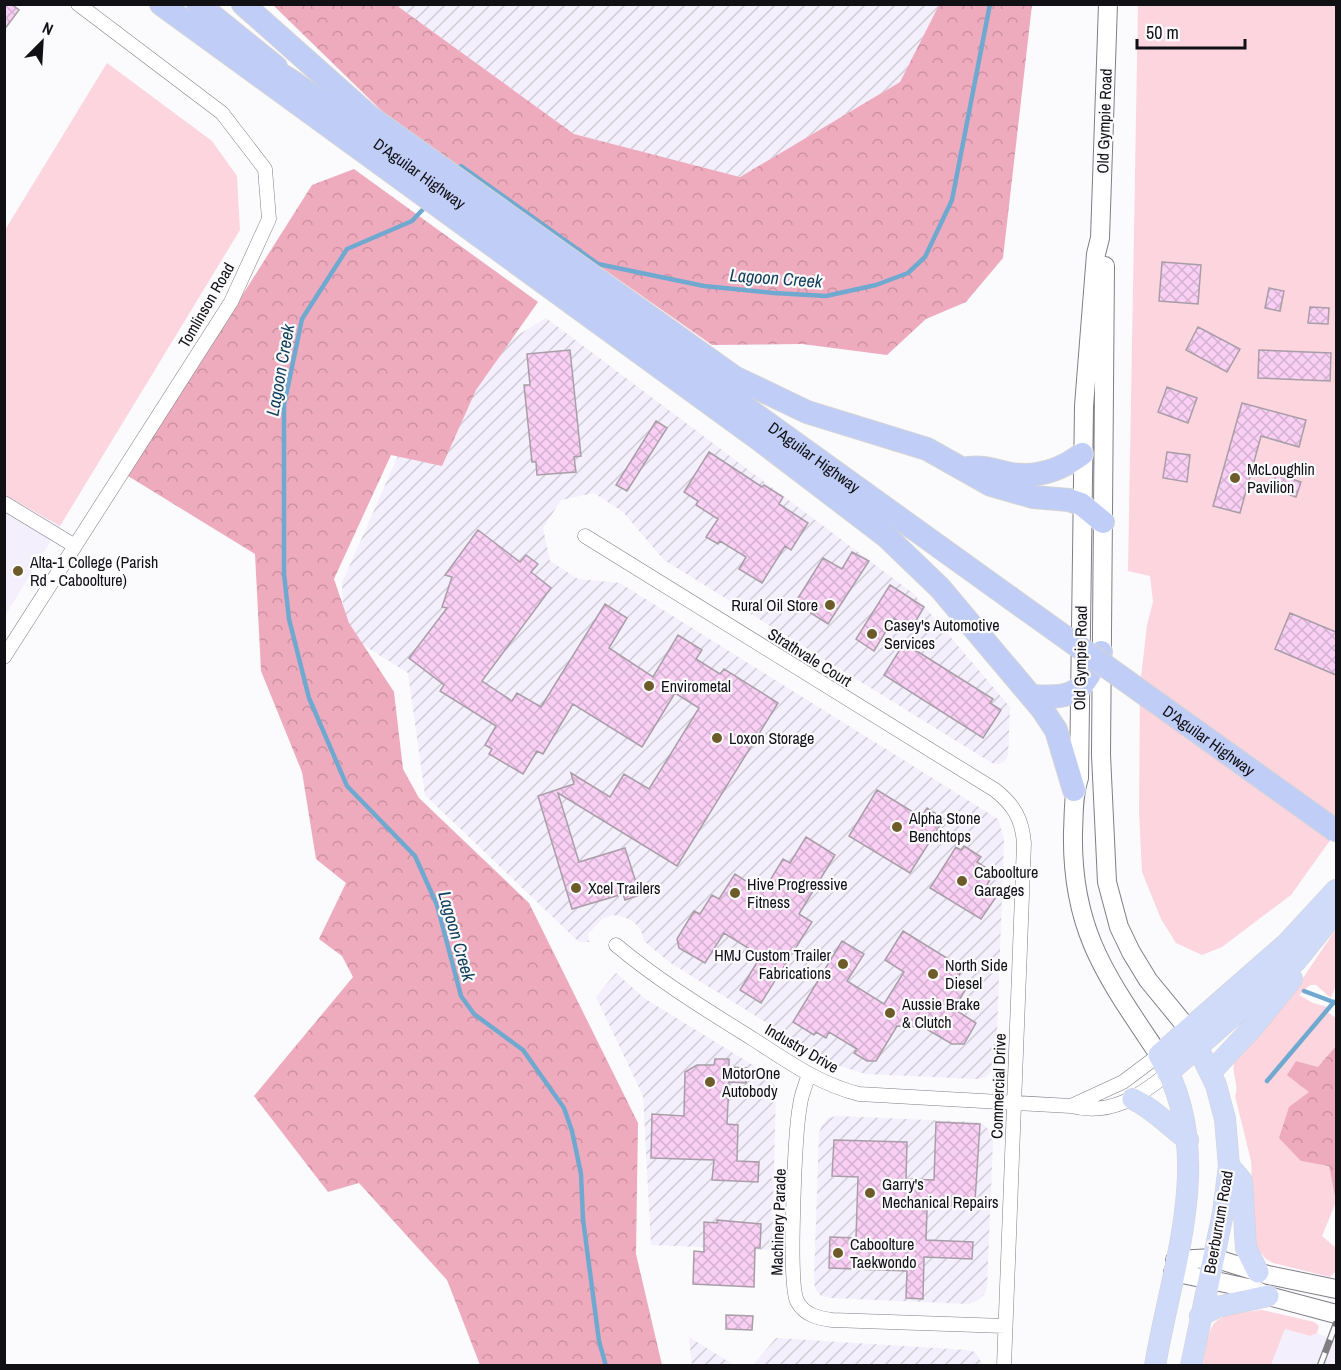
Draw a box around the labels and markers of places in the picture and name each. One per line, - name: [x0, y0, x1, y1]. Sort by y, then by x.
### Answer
- place label: McLoughlin Pavilion: [1247, 458, 1315, 498]
- marker: McLoughlin Pavilion: [1228, 471, 1242, 485]
- place label: Alta-1 College (Parish Rd - Caboolture): [29, 551, 158, 591]
- marker: Alta-1 College (Parish Rd - Caboolture): [11, 564, 25, 578]
- place label: Rural Oil Store: [731, 594, 818, 616]
- marker: Rural Oil Store: [823, 598, 837, 612]
- place label: Casey's Automotive Services: [884, 614, 1000, 654]
- marker: Casey's Automotive Services: [865, 627, 879, 641]
- place label: Envirometal: [661, 675, 731, 697]
- marker: Envirometal: [642, 679, 656, 693]
- place label: Loxon Storage: [729, 727, 814, 749]
- marker: Loxon Storage: [710, 731, 724, 745]
- place label: Alpha Stone Benchtops: [908, 807, 981, 847]
- marker: Alpha Stone Benchtops: [890, 820, 904, 834]
- place label: Caboolture Garages: [974, 861, 1038, 901]
- place label: Hive Progressive Fitness: [747, 873, 848, 913]
- marker: Caboolture Garages: [955, 874, 969, 888]
- place label: Xcel Trailers: [588, 877, 661, 899]
- marker: Xcel Trailers: [569, 881, 583, 895]
- marker: Hive Progressive Fitness: [728, 886, 742, 900]
- place label: HMJ Custom Trailer Fabrications: [714, 944, 832, 984]
- place label: North Side Diesel: [945, 954, 1008, 994]
- marker: HMJ Custom Trailer Fabrications: [836, 957, 850, 971]
- marker: North Side Diesel: [926, 967, 940, 981]
- place label: Aussie Brake & Clutch: [901, 993, 980, 1033]
- marker: Aussie Brake & Clutch: [883, 1006, 897, 1020]
- place label: MotorOne Autobody: [721, 1062, 780, 1102]
- marker: MotorOne Autobody: [703, 1075, 717, 1089]
- place label: Garry's Mechanical Repairs: [882, 1173, 999, 1213]
- marker: Garry's Mechanical Repairs: [863, 1186, 877, 1200]
- place label: Caboolture Taekwondo: [850, 1233, 917, 1273]
- marker: Caboolture Taekwondo: [831, 1246, 845, 1260]

